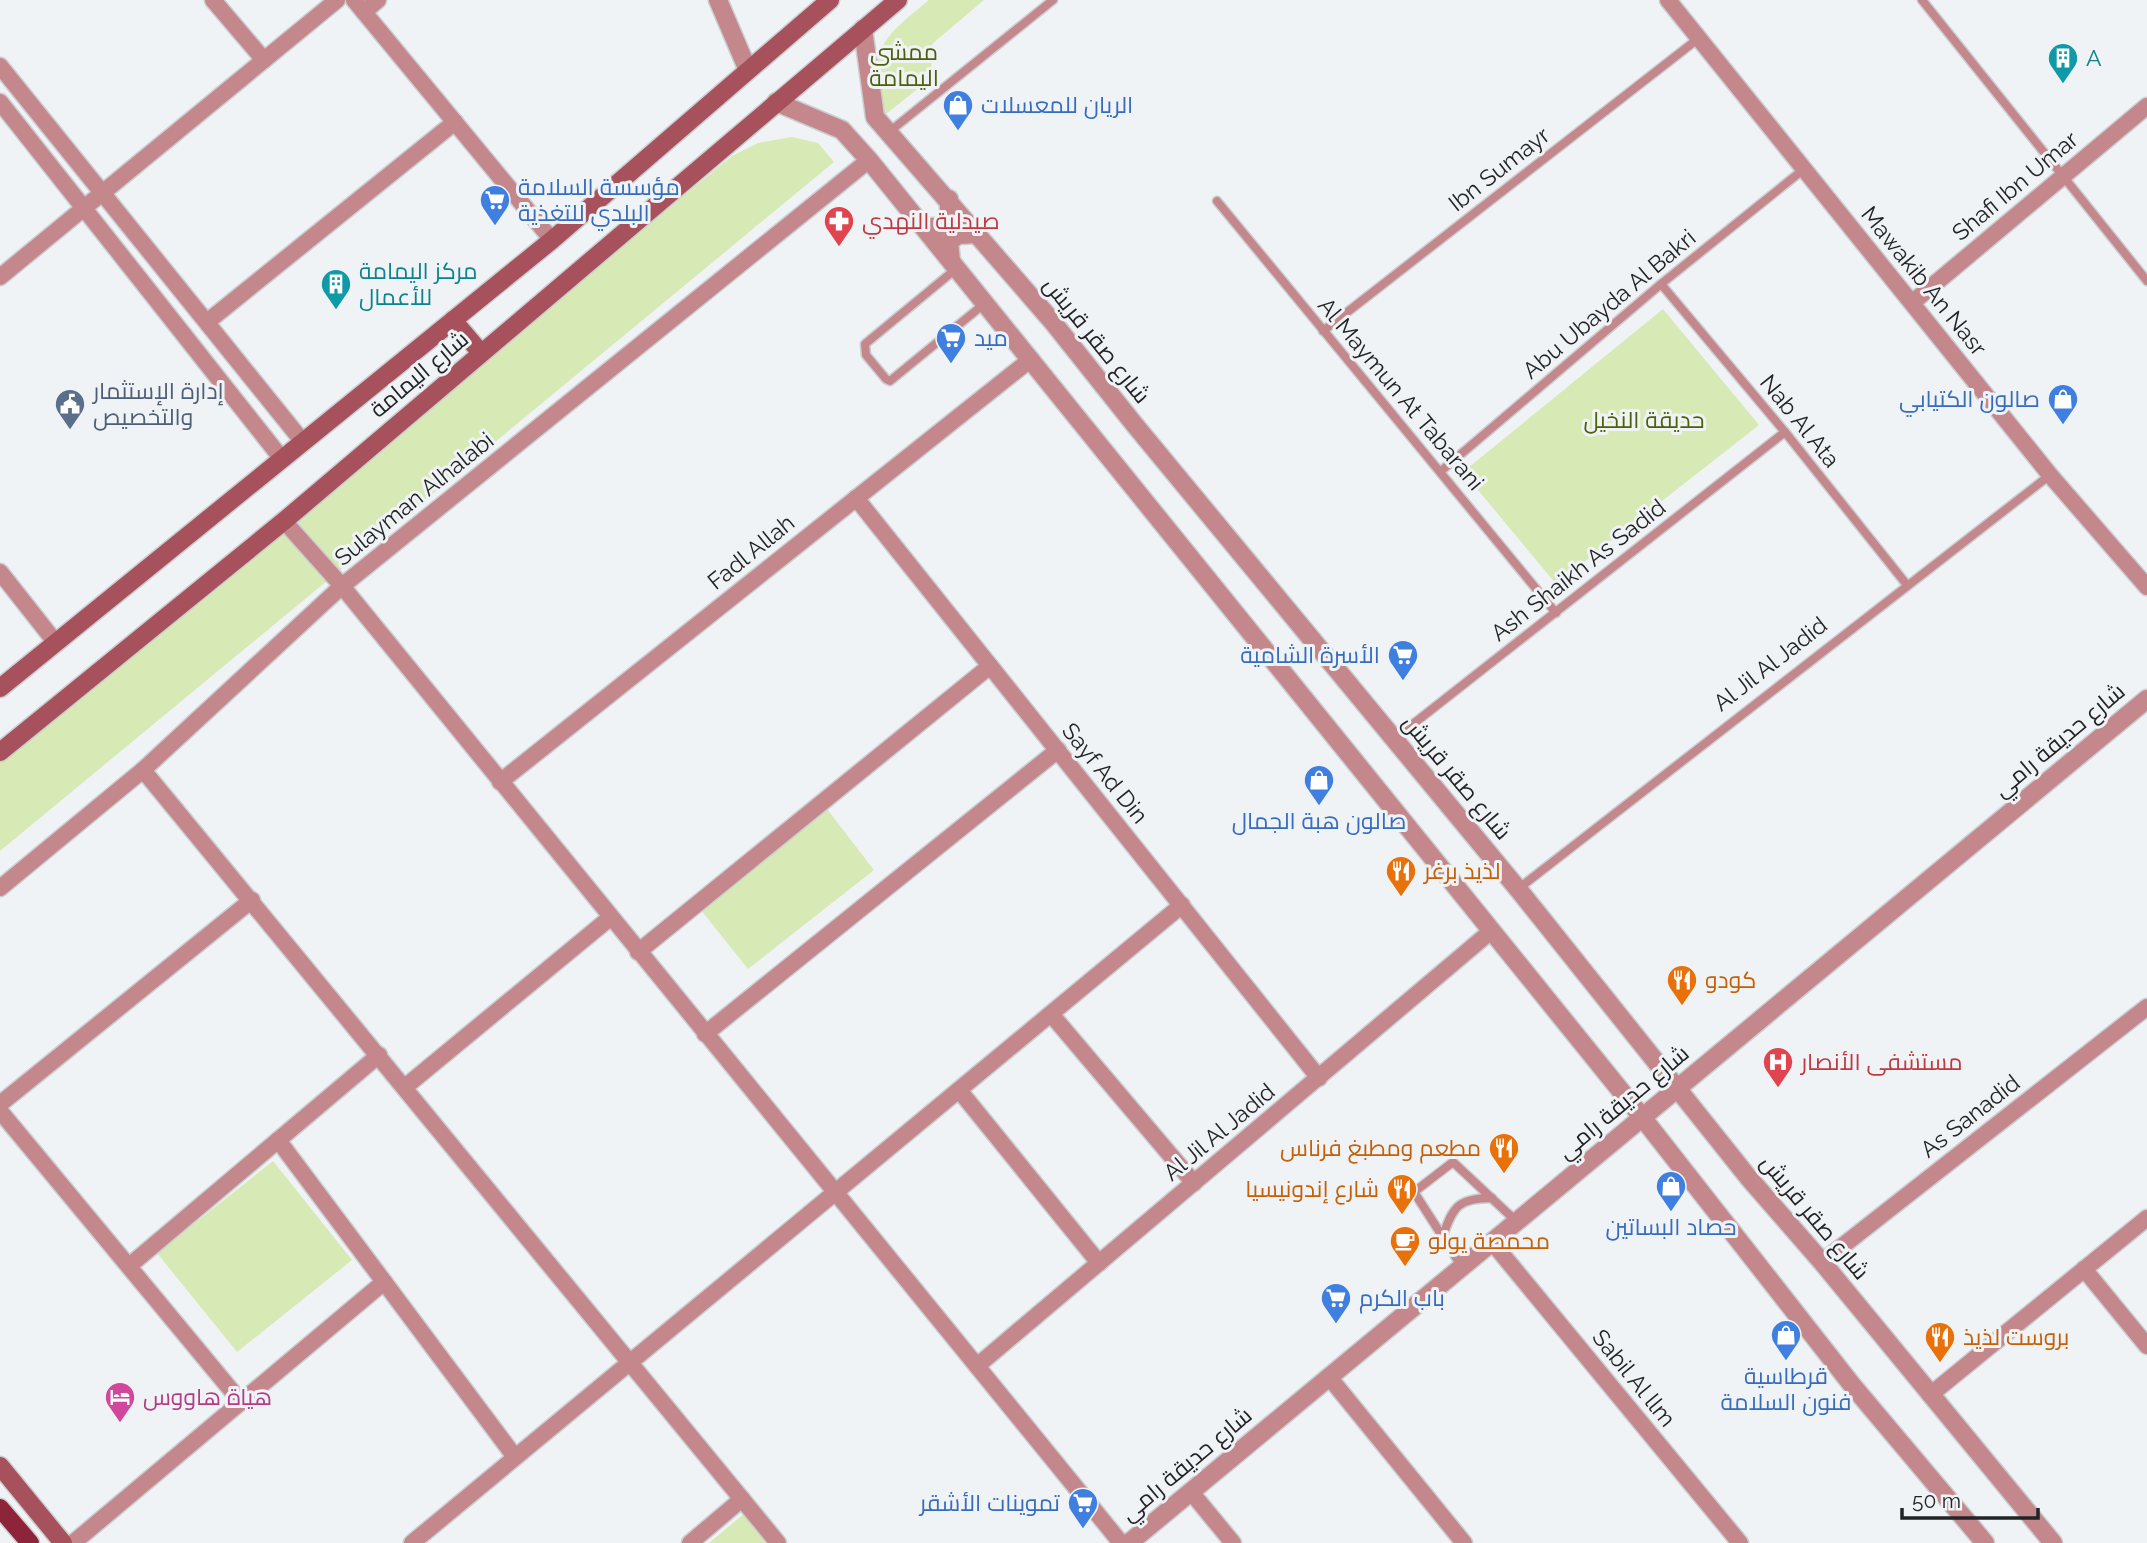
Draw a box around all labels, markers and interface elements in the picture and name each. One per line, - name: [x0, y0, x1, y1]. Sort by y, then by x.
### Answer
- park label: ممشى اليمامة: [869, 38, 939, 91]
- building icon: A: [2046, 41, 2080, 85]
- place label: A: [2086, 44, 2102, 71]
- shop icon: الريان للمعسلات: [941, 88, 975, 132]
- place label: الريان للمعسلات: [981, 91, 1133, 119]
- street label: Ibn Sumayr: [1443, 121, 1555, 216]
- street label: Shafi Ibn Umar: [1946, 125, 2083, 246]
- place label: مؤسسة السلامة البلدي للتغذية: [518, 173, 680, 231]
- supermarket icon: مؤسسة السلامة البلدي للتغذية: [478, 183, 512, 227]
- street label: Mawakib An Nasr: [1856, 201, 1993, 361]
- pharmacy icon: صيدلية النهدي: [822, 204, 856, 248]
- place label: صيدلية النهدي: [862, 207, 1000, 239]
- street label: Abu Ubayda Al Bakri: [1517, 224, 1700, 384]
- place label: مركز اليمامة للأعمال: [359, 257, 477, 311]
- building icon: مركز اليمامة للأعمال: [319, 267, 353, 311]
- street label: شارع صقر قريش: [1036, 271, 1156, 410]
- street label: Al Maymun At Tabarani: [1313, 292, 1490, 495]
- supermarket icon: ميد: [934, 321, 968, 365]
- place label: ميد: [974, 324, 1008, 351]
- street label: شارع اليمامة: [364, 325, 475, 425]
- street label: Nab Al Ata: [1755, 369, 1846, 472]
- place label: إدارة الإستثمار والتخصيص: [91, 377, 224, 431]
- shop icon: صالون الكتيابي: [2046, 382, 2080, 426]
- place label: صالون الكتيابي: [1899, 385, 2040, 417]
- public building icon: إدارة الإستثمار والتخصيص: [53, 387, 87, 431]
- park label: حديقة النخيل: [1583, 406, 1705, 434]
- street label: Sulayman Alhalabi: [329, 426, 499, 571]
- street label: Ash Shaikh As Sadid: [1485, 493, 1670, 646]
- street label: Fadl Allah: [702, 509, 799, 595]
- street label: Al Jil Al Jadid: [1708, 611, 1832, 716]
- supermarket icon: الأسرة الشامية: [1386, 638, 1420, 682]
- place label: الأسرة الشامية: [1240, 641, 1380, 668]
- street label: شارع حديقة رامي: [1988, 677, 2133, 806]
- street label: شارع صقر قريش: [1395, 709, 1517, 846]
- street label: Sayf Ad Din: [1057, 717, 1154, 828]
- shop icon: صالون هبة الجمال: [1302, 763, 1336, 807]
- place label: صالون هبة الجمال: [1232, 807, 1406, 835]
- restaurant icon: لذيذ برغر: [1384, 854, 1418, 898]
- place label: لذيذ برغر: [1422, 857, 1501, 884]
- restaurant icon: كودو: [1665, 963, 1699, 1007]
- place label: كودو: [1705, 966, 1756, 993]
- street label: شارع حديقة رامي: [1552, 1039, 1697, 1168]
- hospital icon: مستشفى الأنصار: [1761, 1045, 1795, 1089]
- place label: مستشفى الأنصار: [1799, 1048, 1963, 1076]
- street label: As Sanadid: [1915, 1069, 2025, 1163]
- street label: Al Jil Al Jadid: [1158, 1077, 1280, 1186]
- restaurant icon: مطعم ومطبغ فرناس: [1487, 1131, 1521, 1175]
- place label: مطعم ومطبغ فرناس: [1280, 1134, 1481, 1164]
- street label: شارع صقر قريش: [1753, 1149, 1875, 1286]
- shop icon: حصاد البساتين: [1654, 1169, 1688, 1213]
- restaurant icon: شارع إندونيسيا: [1385, 1172, 1419, 1216]
- place label: شارع إندونيسيا: [1245, 1175, 1379, 1205]
- place label: حصاد البساتين: [1606, 1213, 1736, 1241]
- cafe icon: محمصة يولو: [1388, 1224, 1422, 1268]
- place label: محمصة يولو: [1428, 1227, 1550, 1254]
- supermarket icon: باب الكرم: [1319, 1281, 1353, 1325]
- place label: باب الكرم: [1359, 1284, 1445, 1314]
- shop icon: قرطاسية فنون السلامة: [1769, 1318, 1803, 1362]
- restaurant icon: بروست لذيذ: [1923, 1320, 1957, 1364]
- place label: بروست لذيذ: [1963, 1323, 2069, 1350]
- street label: Sabil Al llm: [1587, 1324, 1682, 1432]
- place label: قرطاسية فنون السلامة: [1721, 1362, 1852, 1416]
- hotel icon: هياة هاووس: [103, 1380, 137, 1424]
- place label: هياة هاووس: [143, 1383, 272, 1411]
- street label: شارع حديقة رامي: [1115, 1401, 1260, 1530]
- scale bar: [1902, 1476, 2038, 1520]
- supermarket icon: تموينات الأشقر: [1066, 1486, 1100, 1530]
- text: 50 m: [1912, 1488, 1961, 1513]
- place label: تموينات الأشقر: [918, 1489, 1060, 1516]

